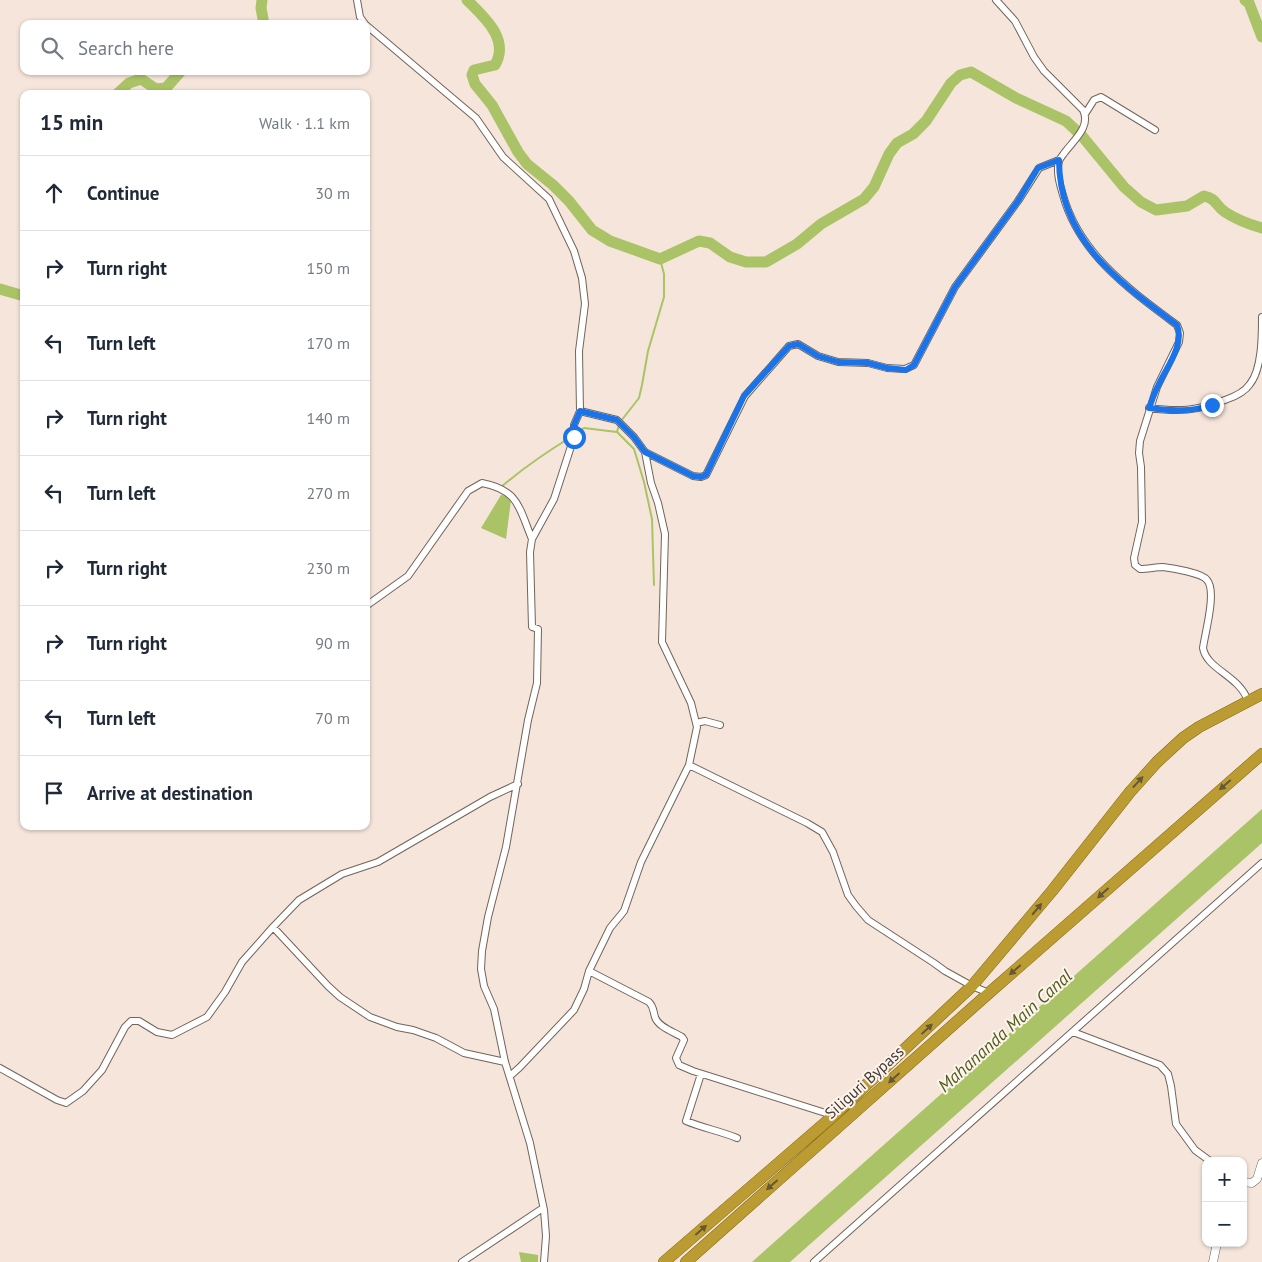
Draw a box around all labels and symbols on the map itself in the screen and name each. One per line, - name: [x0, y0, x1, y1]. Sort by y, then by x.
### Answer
- route end: [1201, 394, 1224, 417]
- route start: [563, 426, 586, 449]
- one-way arrow: [1132, 777, 1144, 789]
- one-way arrow: [1218, 780, 1231, 791]
- one-way arrow: [1097, 887, 1109, 899]
- one-way arrow: [1031, 904, 1043, 916]
- water label: Mahananda Main Canal: [933, 964, 1077, 1097]
- one-way arrow: [1009, 964, 1021, 975]
- one-way arrow: [921, 1023, 933, 1035]
- street label: Siliguri Bypass: [820, 1041, 908, 1123]
- one-way arrow: [888, 1072, 900, 1084]
- one-way arrow: [766, 1179, 778, 1191]
- one-way arrow: [695, 1225, 707, 1236]

